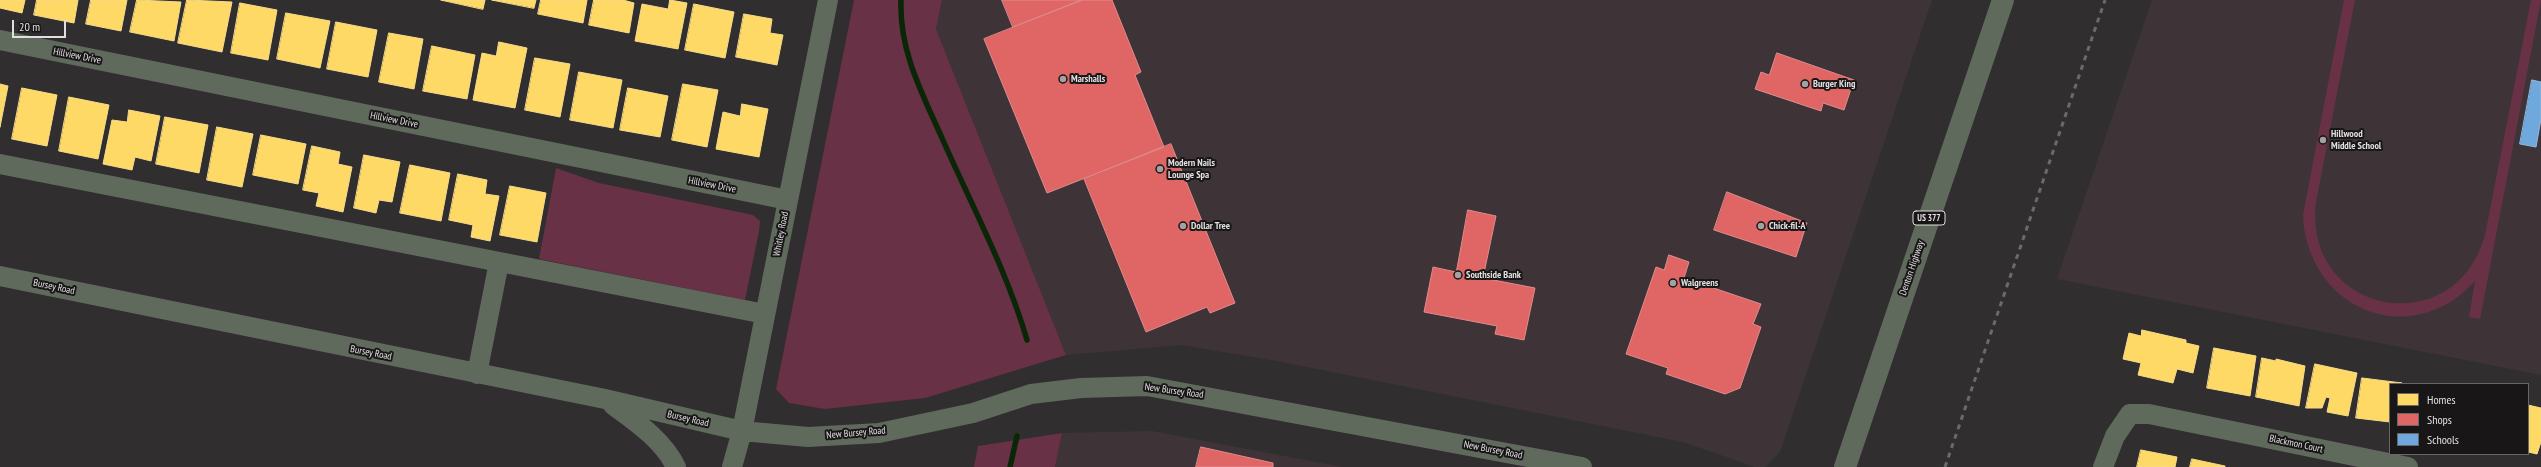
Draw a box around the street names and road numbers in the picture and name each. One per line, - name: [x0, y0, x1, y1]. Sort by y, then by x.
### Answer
- street label: Hillview Drive: [52, 45, 102, 67]
- street label: Hillview Drive: [369, 109, 419, 131]
- street label: Hillview Drive: [687, 174, 737, 196]
- street label: Whitley Road: [771, 211, 791, 257]
- road number: US 377: [1913, 211, 1945, 225]
- street label: Denton Highway: [1897, 239, 1927, 297]
- street label: Bursey Road: [32, 277, 76, 297]
- street label: Bursey Road: [349, 343, 393, 363]
- street label: New Bursey Road: [1144, 381, 1204, 401]
- street label: Bursey Road: [666, 408, 710, 430]
- street label: New Bursey Road: [826, 424, 886, 442]
- street label: Blackmon Court: [2268, 432, 2324, 456]
- street label: New Bursey Road: [1463, 438, 1523, 462]

